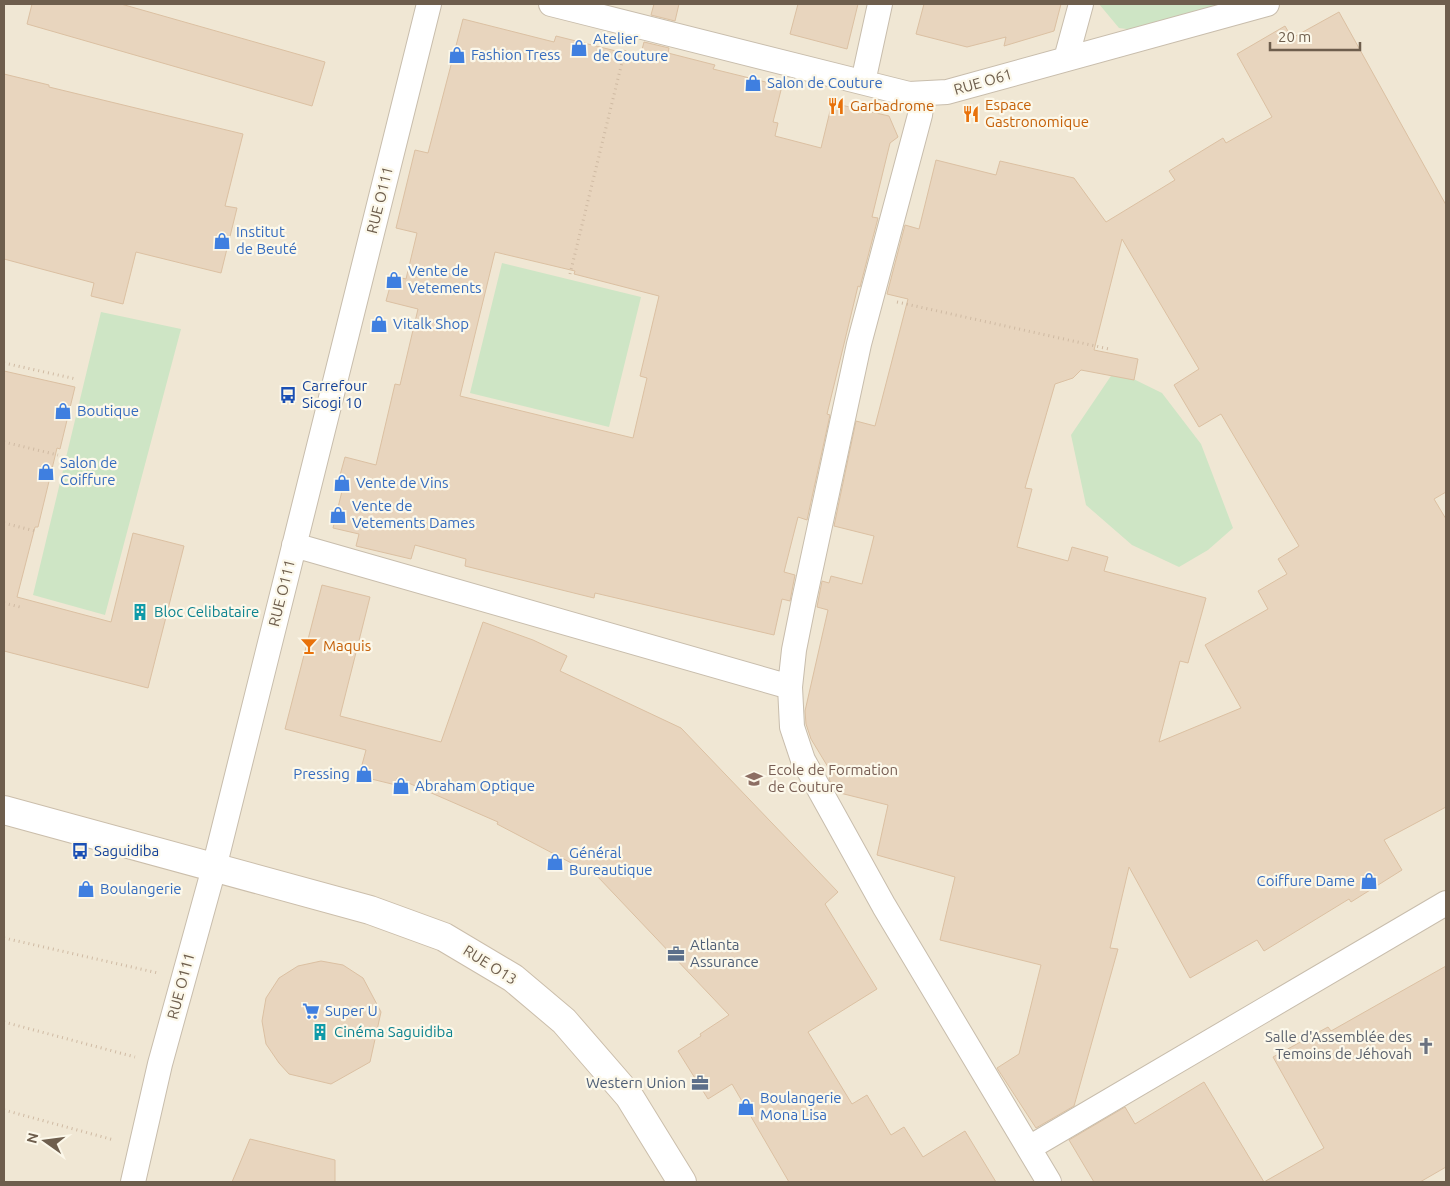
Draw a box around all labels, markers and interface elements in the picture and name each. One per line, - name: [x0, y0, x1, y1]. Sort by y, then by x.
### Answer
- scale bar: [1270, 20, 1360, 52]
- text: 20 m: [1278, 28, 1311, 45]
- place label: Atelier de Couture: [593, 30, 668, 64]
- shop icon: Atelier de Couture: [569, 38, 589, 58]
- shop icon: Fashion Tress: [447, 45, 467, 65]
- place label: Fashion Tress: [471, 46, 560, 63]
- street label: RUE O61: [952, 65, 1014, 98]
- shop icon: Salon de Couture: [743, 73, 763, 93]
- place label: Salon de Couture: [767, 74, 883, 91]
- restaurant icon: Garbadrome: [826, 96, 846, 116]
- place label: Espace Gastronomique: [985, 96, 1089, 130]
- place label: Garbadrome: [850, 97, 934, 114]
- restaurant icon: Espace Gastronomique: [961, 104, 981, 124]
- street label: RUE O111: [363, 165, 396, 235]
- place label: Institut de Beuté: [236, 223, 297, 257]
- shop icon: Institut de Beuté: [212, 231, 232, 251]
- place label: Vente de Vetements: [408, 262, 482, 296]
- shop icon: Vente de Vetements: [384, 270, 404, 290]
- shop icon: Vitalk Shop: [369, 314, 389, 334]
- place label: Vitalk Shop: [393, 315, 469, 332]
- place label: Carrefour Sicogi 10: [302, 377, 368, 411]
- bus stop icon: Carrefour Sicogi 10: [278, 385, 298, 405]
- shop icon: Boutique: [53, 401, 73, 421]
- place label: Boutique: [77, 402, 139, 419]
- place label: Salon de Coiffure: [60, 454, 117, 488]
- shop icon: Salon de Coiffure: [36, 462, 56, 482]
- shop icon: Vente de Vins: [332, 473, 352, 493]
- place label: Vente de Vins: [356, 474, 449, 491]
- place label: Vente de Vetements Dames: [352, 497, 475, 531]
- shop icon: Vente de Vetements Dames: [328, 505, 348, 525]
- street label: RUE O111: [265, 558, 298, 628]
- building icon: Bloc Celibataire: [130, 602, 150, 622]
- place label: Bloc Celibataire: [154, 603, 259, 620]
- bar icon: Maquis: [299, 636, 319, 656]
- place label: Maquis: [323, 637, 371, 654]
- place label: Ecole de Formation de Couture: [768, 761, 898, 795]
- shop icon: Pressing: [354, 764, 374, 784]
- place label: Pressing: [293, 765, 350, 782]
- school or university icon: Ecole de Formation de Couture: [744, 769, 764, 789]
- shop icon: Abraham Optique: [391, 776, 411, 796]
- place label: Abraham Optique: [415, 777, 535, 794]
- bus stop icon: Saguidiba: [70, 841, 90, 861]
- place label: Saguidiba: [94, 842, 159, 859]
- place label: Général Bureautique: [569, 844, 652, 878]
- shop icon: Général Bureautique: [545, 852, 565, 872]
- shop icon: Coiffure Dame: [1359, 871, 1379, 891]
- place label: Coiffure Dame: [1256, 872, 1355, 889]
- shop icon: Boulangerie: [76, 879, 96, 899]
- place label: Boulangerie: [100, 880, 182, 897]
- place label: Atlanta Assurance: [690, 936, 759, 970]
- street label: RUE O13: [460, 941, 520, 988]
- office icon: Atlanta Assurance: [666, 944, 686, 964]
- street label: RUE O111: [163, 951, 198, 1021]
- supermarket icon: Super U: [301, 1001, 321, 1021]
- place label: Super U: [325, 1002, 378, 1019]
- building icon: Cinéma Saguidiba: [310, 1022, 330, 1042]
- place label: Cinéma Saguidiba: [334, 1023, 453, 1040]
- place label: Salle d'Assemblée des Temoins de Jéhovah: [1265, 1028, 1412, 1062]
- church icon: Salle d'Assemblée des Temoins de Jéhovah: [1416, 1036, 1436, 1056]
- office icon: Western Union: [690, 1073, 710, 1093]
- place label: Western Union: [586, 1074, 686, 1091]
- place label: Boulangerie Mona Lisa: [760, 1089, 842, 1123]
- shop icon: Boulangerie Mona Lisa: [736, 1097, 756, 1117]
- north arrow: [20, 1116, 70, 1166]
- text: N: [23, 1131, 41, 1145]

